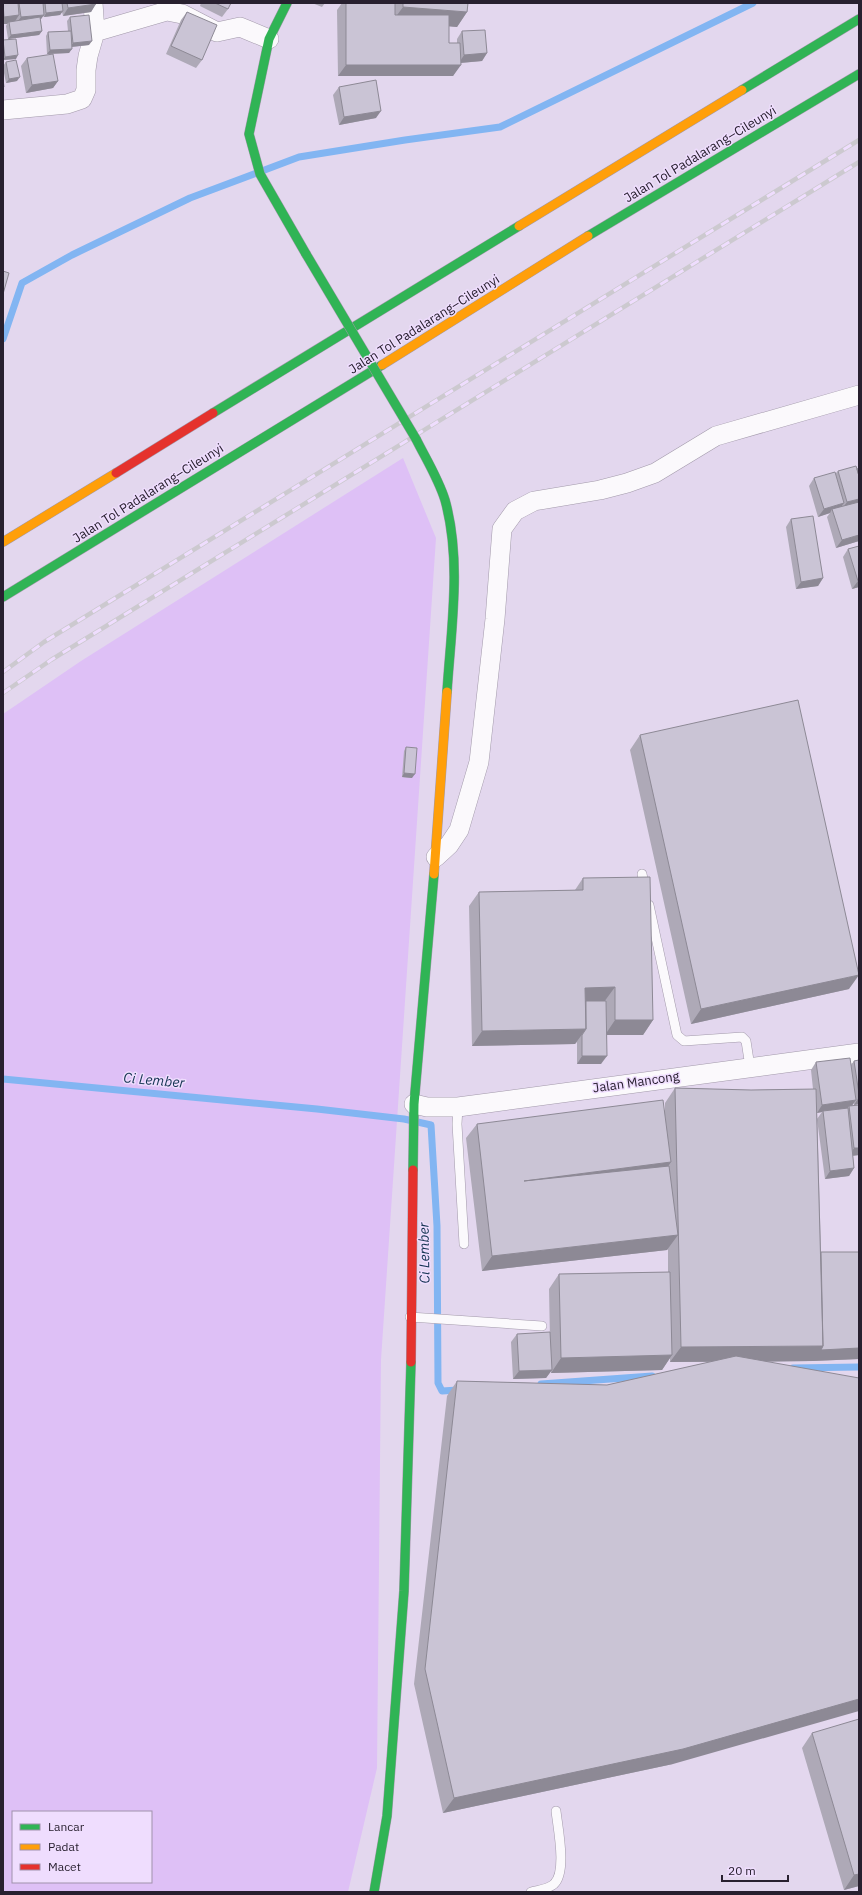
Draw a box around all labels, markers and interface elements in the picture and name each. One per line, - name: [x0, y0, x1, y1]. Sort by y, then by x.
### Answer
- street label: Jalan Tol Padalarang–Cileunyi: [621, 102, 779, 206]
- street label: Jalan Tol Padalarang–Cileunyi: [345, 270, 503, 378]
- street label: Jalan Tol Padalarang–Cileunyi: [69, 439, 227, 547]
- street label: Jalan Mancong: [592, 1067, 681, 1096]
- water label: Ci Lember: [123, 1068, 186, 1092]
- water label: Ci Lember: [414, 1221, 434, 1284]
- legend: [12, 1811, 152, 1883]
- text: Lancar: [48, 1819, 85, 1834]
- text: Padat: [48, 1839, 79, 1854]
- scale bar: [722, 1857, 788, 1883]
- text: Macet: [48, 1859, 81, 1874]
- text: 20 m: [728, 1863, 756, 1878]

